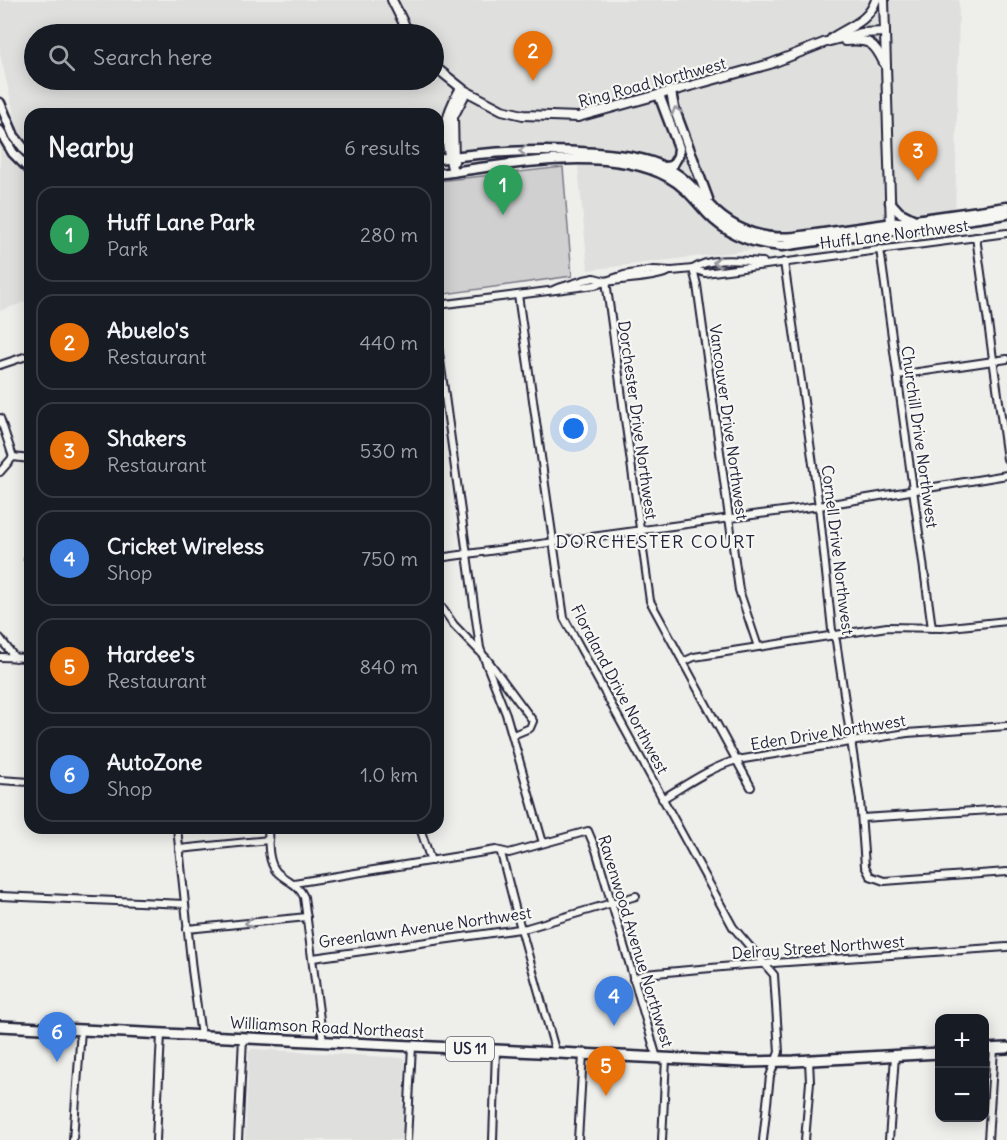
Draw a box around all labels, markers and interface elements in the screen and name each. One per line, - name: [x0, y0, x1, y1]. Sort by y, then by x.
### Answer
- search box: [24, 24, 444, 90]
- pin: 2: [514, 32, 552, 81]
- icon: search: [45, 41, 78, 74]
- text: Search here: [93, 43, 212, 71]
- street label: Ring Road Northwest: [576, 53, 729, 111]
- one-way arrow: [671, 106, 683, 117]
- text: Nearby: [48, 131, 134, 164]
- pin: 3: [898, 132, 938, 181]
- text: 6 results: [344, 135, 420, 160]
- one-way arrow: [519, 145, 528, 157]
- pin: 1: [484, 166, 522, 215]
- text: Huff Lane Park: [107, 208, 255, 236]
- street label: Huff Lane Northwest: [819, 215, 970, 253]
- text: 1: [66, 222, 73, 247]
- text: 280 m: [360, 222, 418, 247]
- text: Park: [107, 236, 148, 261]
- one-way arrow: [712, 255, 721, 268]
- text: Abuelo's: [107, 316, 189, 344]
- street label: Dorchester Drive Northwest: [614, 319, 662, 521]
- street label: Vancouver Drive Northwest: [705, 323, 753, 522]
- text: 2: [64, 330, 75, 355]
- text: 440 m: [359, 330, 418, 355]
- text: Restaurant: [107, 344, 206, 369]
- street label: Churchill Drive Northwest: [897, 345, 943, 530]
- your location: [559, 414, 588, 443]
- text: Shakers: [107, 424, 186, 452]
- text: 3: [64, 438, 75, 463]
- text: 530 m: [360, 438, 418, 463]
- text: Restaurant: [107, 452, 206, 477]
- street label: Cornell Drive Northwest: [818, 464, 858, 637]
- district label: DORCHESTER COURT: [555, 530, 757, 553]
- text: Cricket Wireless: [107, 532, 264, 560]
- text: 4: [64, 546, 75, 571]
- text: 750 m: [361, 546, 418, 571]
- text: Shop: [107, 560, 152, 585]
- street label: Floraland Drive Northwest: [567, 601, 673, 778]
- text: Hardee's: [107, 640, 195, 668]
- text: 5: [64, 654, 75, 679]
- text: 840 m: [359, 654, 418, 679]
- text: Restaurant: [107, 668, 206, 693]
- street label: Eden Drive Northwest: [749, 710, 908, 754]
- text: AutoZone: [107, 748, 202, 776]
- text: 6: [64, 762, 75, 787]
- text: 1.0 km: [360, 762, 418, 787]
- text: Shop: [107, 776, 152, 801]
- street label: Ravenwood Avenue Northwest: [594, 832, 678, 1050]
- street label: Greenlawn Avenue Northwest: [317, 902, 533, 952]
- one-way arrow: [244, 916, 253, 928]
- street label: Delray Street Northwest: [731, 931, 906, 963]
- pin: 4: [594, 976, 634, 1026]
- pin: 6: [38, 1012, 76, 1062]
- street label: Williamson Road Northeast: [230, 1012, 425, 1042]
- map controls: [935, 1014, 989, 1122]
- button: +: [935, 1014, 989, 1068]
- road number: US 11: [446, 1037, 494, 1061]
- pin: 5: [586, 1046, 626, 1096]
- button: −: [935, 1068, 989, 1122]

